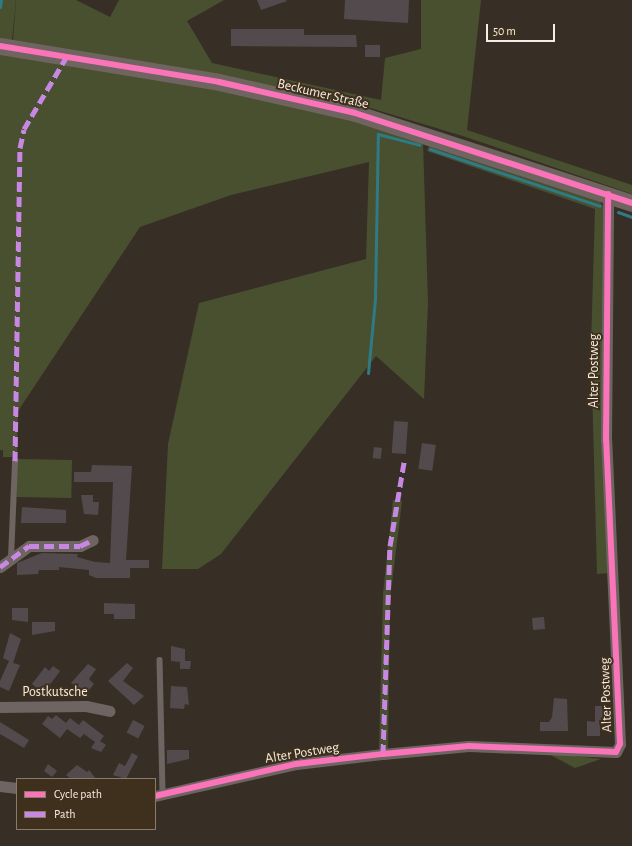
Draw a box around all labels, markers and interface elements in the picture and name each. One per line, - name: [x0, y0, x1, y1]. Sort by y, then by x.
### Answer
- scale bar: [488, 16, 557, 42]
- text: 50 m: [493, 25, 516, 37]
- street label: Beckumer Straße: [276, 75, 370, 113]
- street label: Alter Postweg: [586, 334, 602, 408]
- street label: Alter Postweg: [596, 657, 616, 733]
- street label: Postkutsche: [22, 684, 88, 700]
- street label: Alter Postweg: [264, 739, 340, 767]
- legend: [16, 778, 156, 830]
- text: Cycle path: [54, 788, 102, 800]
- text: Path: [54, 808, 76, 820]

